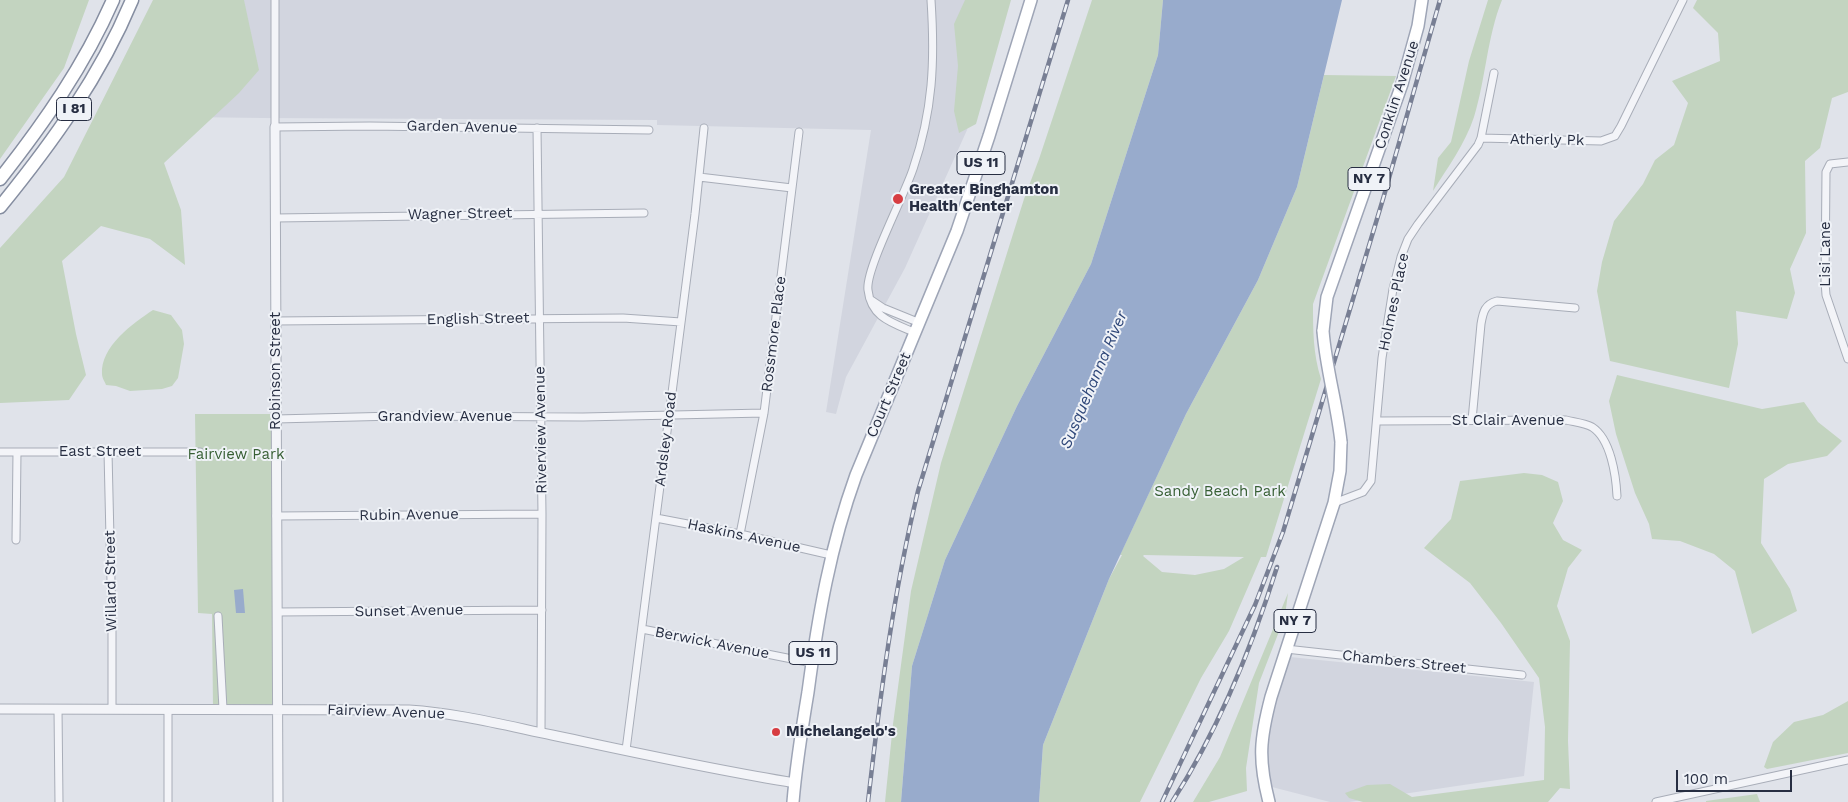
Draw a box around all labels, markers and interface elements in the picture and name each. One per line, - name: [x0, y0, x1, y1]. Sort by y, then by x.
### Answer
- street label: Conklin Avenue: [1371, 38, 1423, 152]
- road number: I 81: [56, 98, 92, 120]
- street label: Garden Avenue: [406, 117, 518, 137]
- street label: Atherly Pk: [1510, 130, 1584, 150]
- road number: US 11: [957, 152, 1005, 174]
- road number: NY 7: [1348, 168, 1390, 190]
- place label: Greater Binghamton Health Center: [909, 181, 1058, 216]
- marker: Greater Binghamton Health Center: [891, 192, 905, 206]
- street label: Wagner Street: [408, 204, 512, 224]
- street label: Lisi Lane: [1817, 221, 1835, 287]
- street label: Holmes Place: [1375, 251, 1413, 353]
- street label: Rossmore Place: [758, 275, 790, 393]
- water label: Susquehanna River: [1056, 308, 1132, 452]
- street label: English Street: [426, 309, 530, 329]
- street label: Robinson Street: [267, 312, 285, 430]
- street label: Court Street: [863, 350, 915, 440]
- street label: Riverview Avenue: [531, 366, 551, 494]
- street label: Ardsley Road: [651, 391, 681, 487]
- street label: Grandview Avenue: [378, 408, 512, 426]
- street label: St Clair Avenue: [1452, 412, 1564, 430]
- street label: East Street: [59, 443, 141, 461]
- park label: Fairview Park: [187, 446, 285, 464]
- park label: Sandy Beach Park: [1154, 483, 1286, 501]
- street label: Rubin Avenue: [359, 505, 459, 525]
- street label: Haskins Avenue: [686, 515, 802, 557]
- street label: Willard Street: [101, 530, 121, 632]
- street label: Sunset Avenue: [354, 601, 464, 621]
- road number: NY 7: [1274, 610, 1316, 632]
- street label: Berwick Avenue: [653, 623, 771, 663]
- road number: US 11: [789, 641, 837, 664]
- street label: Chambers Street: [1341, 647, 1467, 677]
- street label: Fairview Avenue: [327, 701, 445, 723]
- place label: Michelangelo's: [786, 723, 896, 741]
- marker: Michelangelo's: [770, 726, 782, 738]
- scale bar: [1678, 760, 1794, 792]
- text: 100 m: [1684, 770, 1728, 788]

